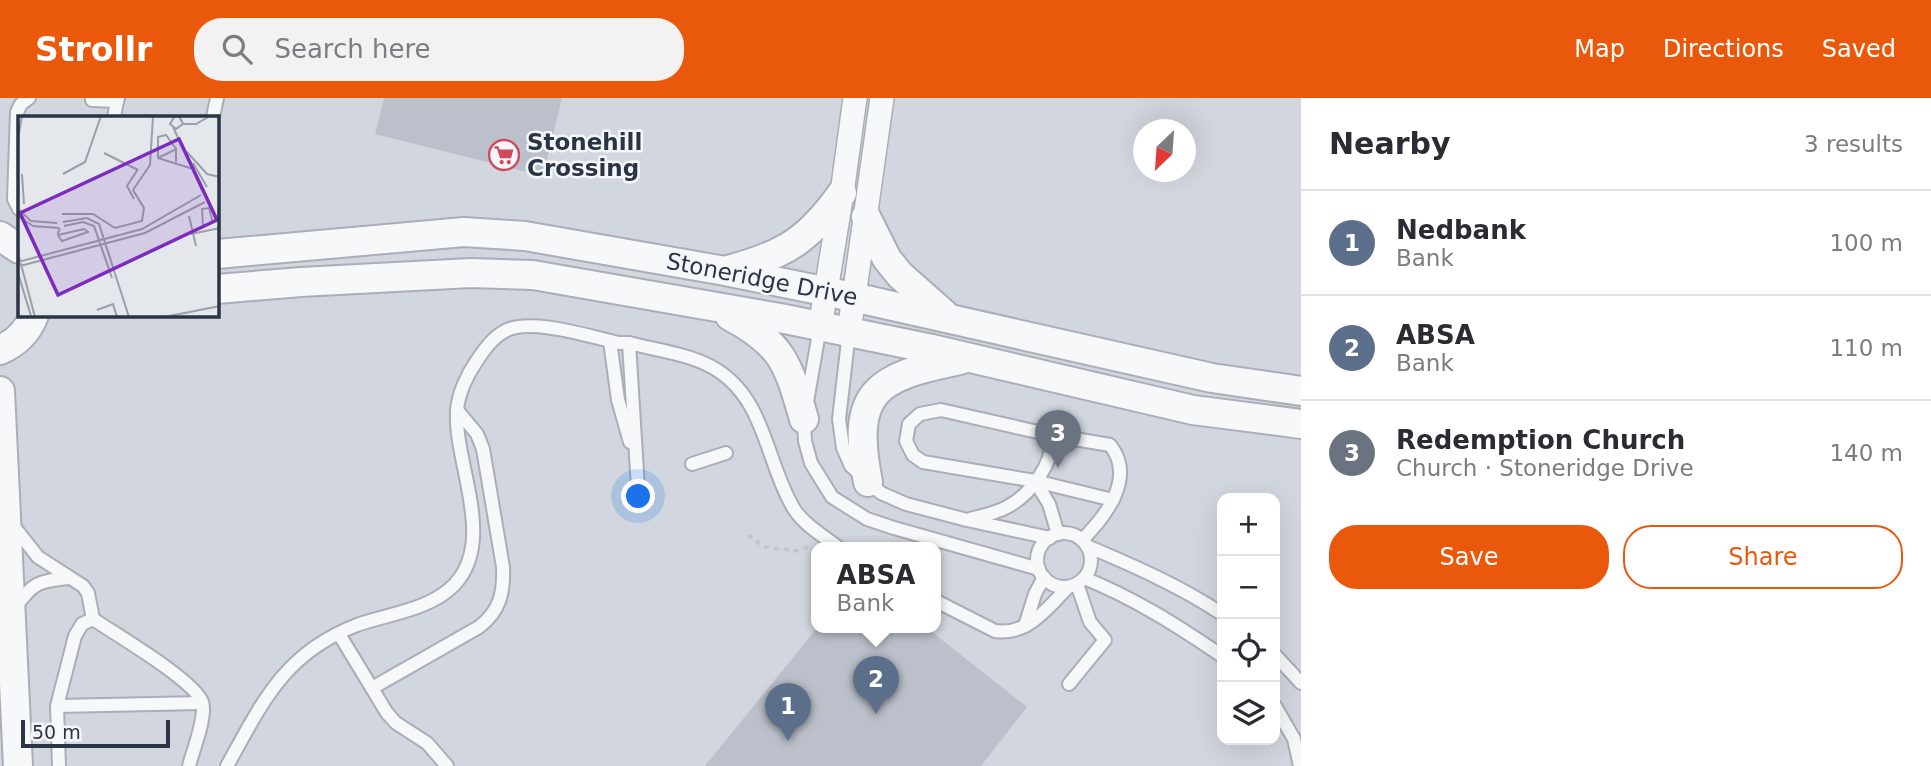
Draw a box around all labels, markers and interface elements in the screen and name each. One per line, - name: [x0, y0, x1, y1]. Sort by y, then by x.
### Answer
- search box: [194, 18, 684, 81]
- text: Strollr: [35, 30, 152, 69]
- icon: search: [218, 30, 256, 68]
- text: Search here: [274, 34, 431, 64]
- text: Map: [1574, 35, 1625, 63]
- text: Directions: [1663, 35, 1784, 63]
- text: Saved: [1822, 35, 1896, 63]
- inset map: [18, 116, 219, 317]
- north arrow: [1133, 119, 1196, 182]
- text: Nearby: [1329, 126, 1451, 161]
- place label: Stonehill Crossing: [527, 129, 642, 181]
- text: 3 results: [1804, 131, 1903, 157]
- supermarket icon: Stonehill Crossing: [487, 138, 521, 172]
- text: Nedbank: [1396, 215, 1526, 245]
- text: 1: [1344, 230, 1360, 256]
- text: 100 m: [1829, 230, 1903, 256]
- text: Bank: [1396, 245, 1454, 271]
- street label: Stoneridge Drive: [664, 248, 860, 310]
- text: ABSA: [1396, 320, 1475, 350]
- text: 2: [1344, 335, 1360, 361]
- text: 110 m: [1829, 335, 1903, 361]
- text: Bank: [1396, 350, 1454, 376]
- pin: 3: [1035, 410, 1081, 468]
- text: Redemption Church: [1396, 425, 1685, 455]
- text: 3: [1344, 440, 1360, 466]
- text: 140 m: [1829, 440, 1903, 466]
- text: Church · Stoneridge Drive: [1396, 455, 1694, 481]
- your location: [621, 479, 655, 513]
- map controls: [1217, 493, 1280, 745]
- button: +: [1217, 493, 1280, 556]
- button: Save: [1329, 525, 1609, 589]
- button: Share: [1623, 525, 1903, 589]
- popup: [811, 542, 941, 633]
- button: −: [1217, 556, 1280, 619]
- text: ABSA: [837, 560, 915, 590]
- text: Bank: [837, 590, 894, 616]
- button: locate: [1217, 619, 1280, 682]
- pin: 2: [853, 656, 899, 714]
- button: layers: [1217, 682, 1280, 745]
- pin: 1: [765, 683, 811, 741]
- scale bar: [21, 717, 170, 749]
- text: 50 m: [32, 721, 81, 743]

